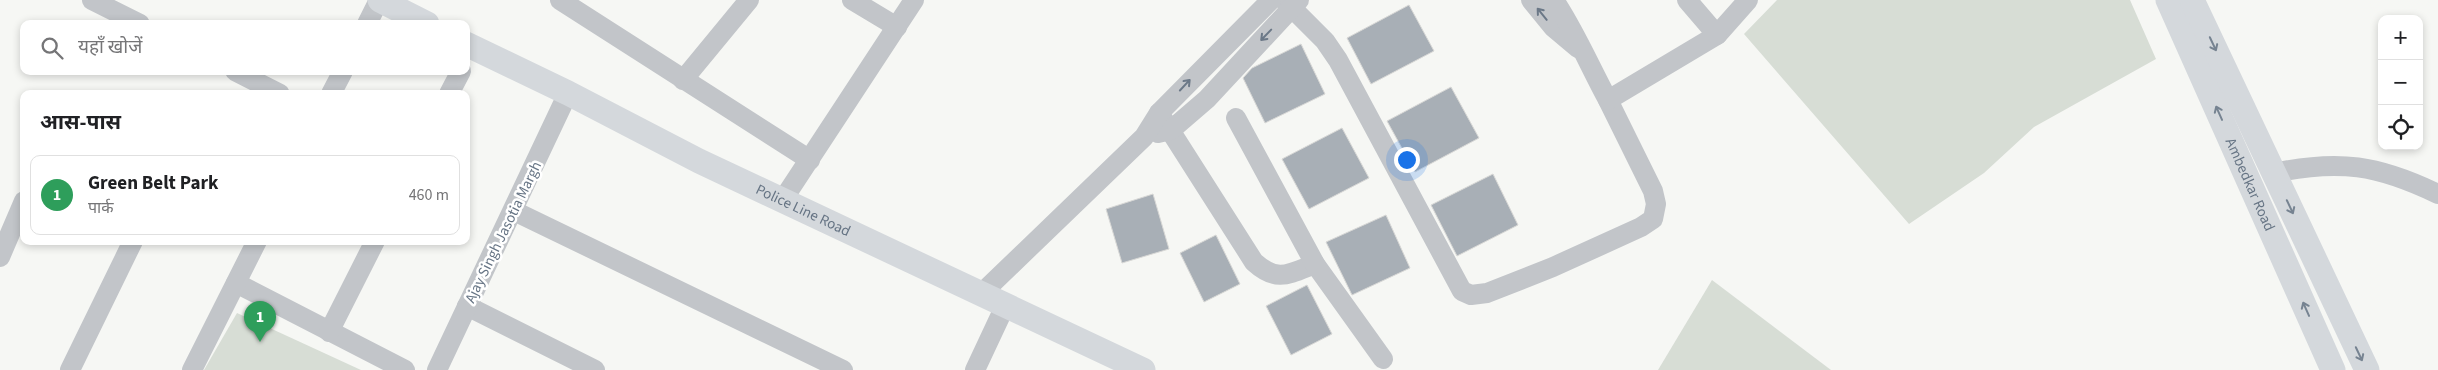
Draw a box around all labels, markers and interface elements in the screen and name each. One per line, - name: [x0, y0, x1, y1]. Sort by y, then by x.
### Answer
- one-way arrow: [1536, 8, 1547, 21]
- map controls: [2378, 15, 2423, 150]
- button: +: [2378, 15, 2423, 60]
- search box: [20, 20, 470, 75]
- one-way arrow: [1260, 29, 1272, 42]
- icon: search: [38, 34, 66, 62]
- text: यहाँ खोजें: [78, 34, 142, 61]
- one-way arrow: [2208, 36, 2218, 51]
- button: −: [2378, 60, 2423, 105]
- one-way arrow: [1179, 79, 1191, 92]
- button: locate: [2378, 105, 2423, 150]
- one-way arrow: [2213, 106, 2223, 121]
- text: आस-पास: [40, 107, 121, 137]
- street label: Ambedkar Road: [2220, 135, 2280, 235]
- your location: [1394, 147, 1420, 173]
- street label: Ajay Singh Jasotia Margh: [460, 158, 547, 307]
- text: Green Belt Park: [88, 170, 218, 197]
- street label: Police Line Road: [752, 179, 854, 242]
- text: 1: [53, 184, 61, 206]
- text: 460 m: [409, 184, 449, 206]
- text: पार्क: [88, 197, 114, 219]
- one-way arrow: [2285, 199, 2295, 214]
- pin: 1: [244, 301, 276, 342]
- one-way arrow: [2301, 302, 2311, 317]
- one-way arrow: [2355, 346, 2364, 361]

